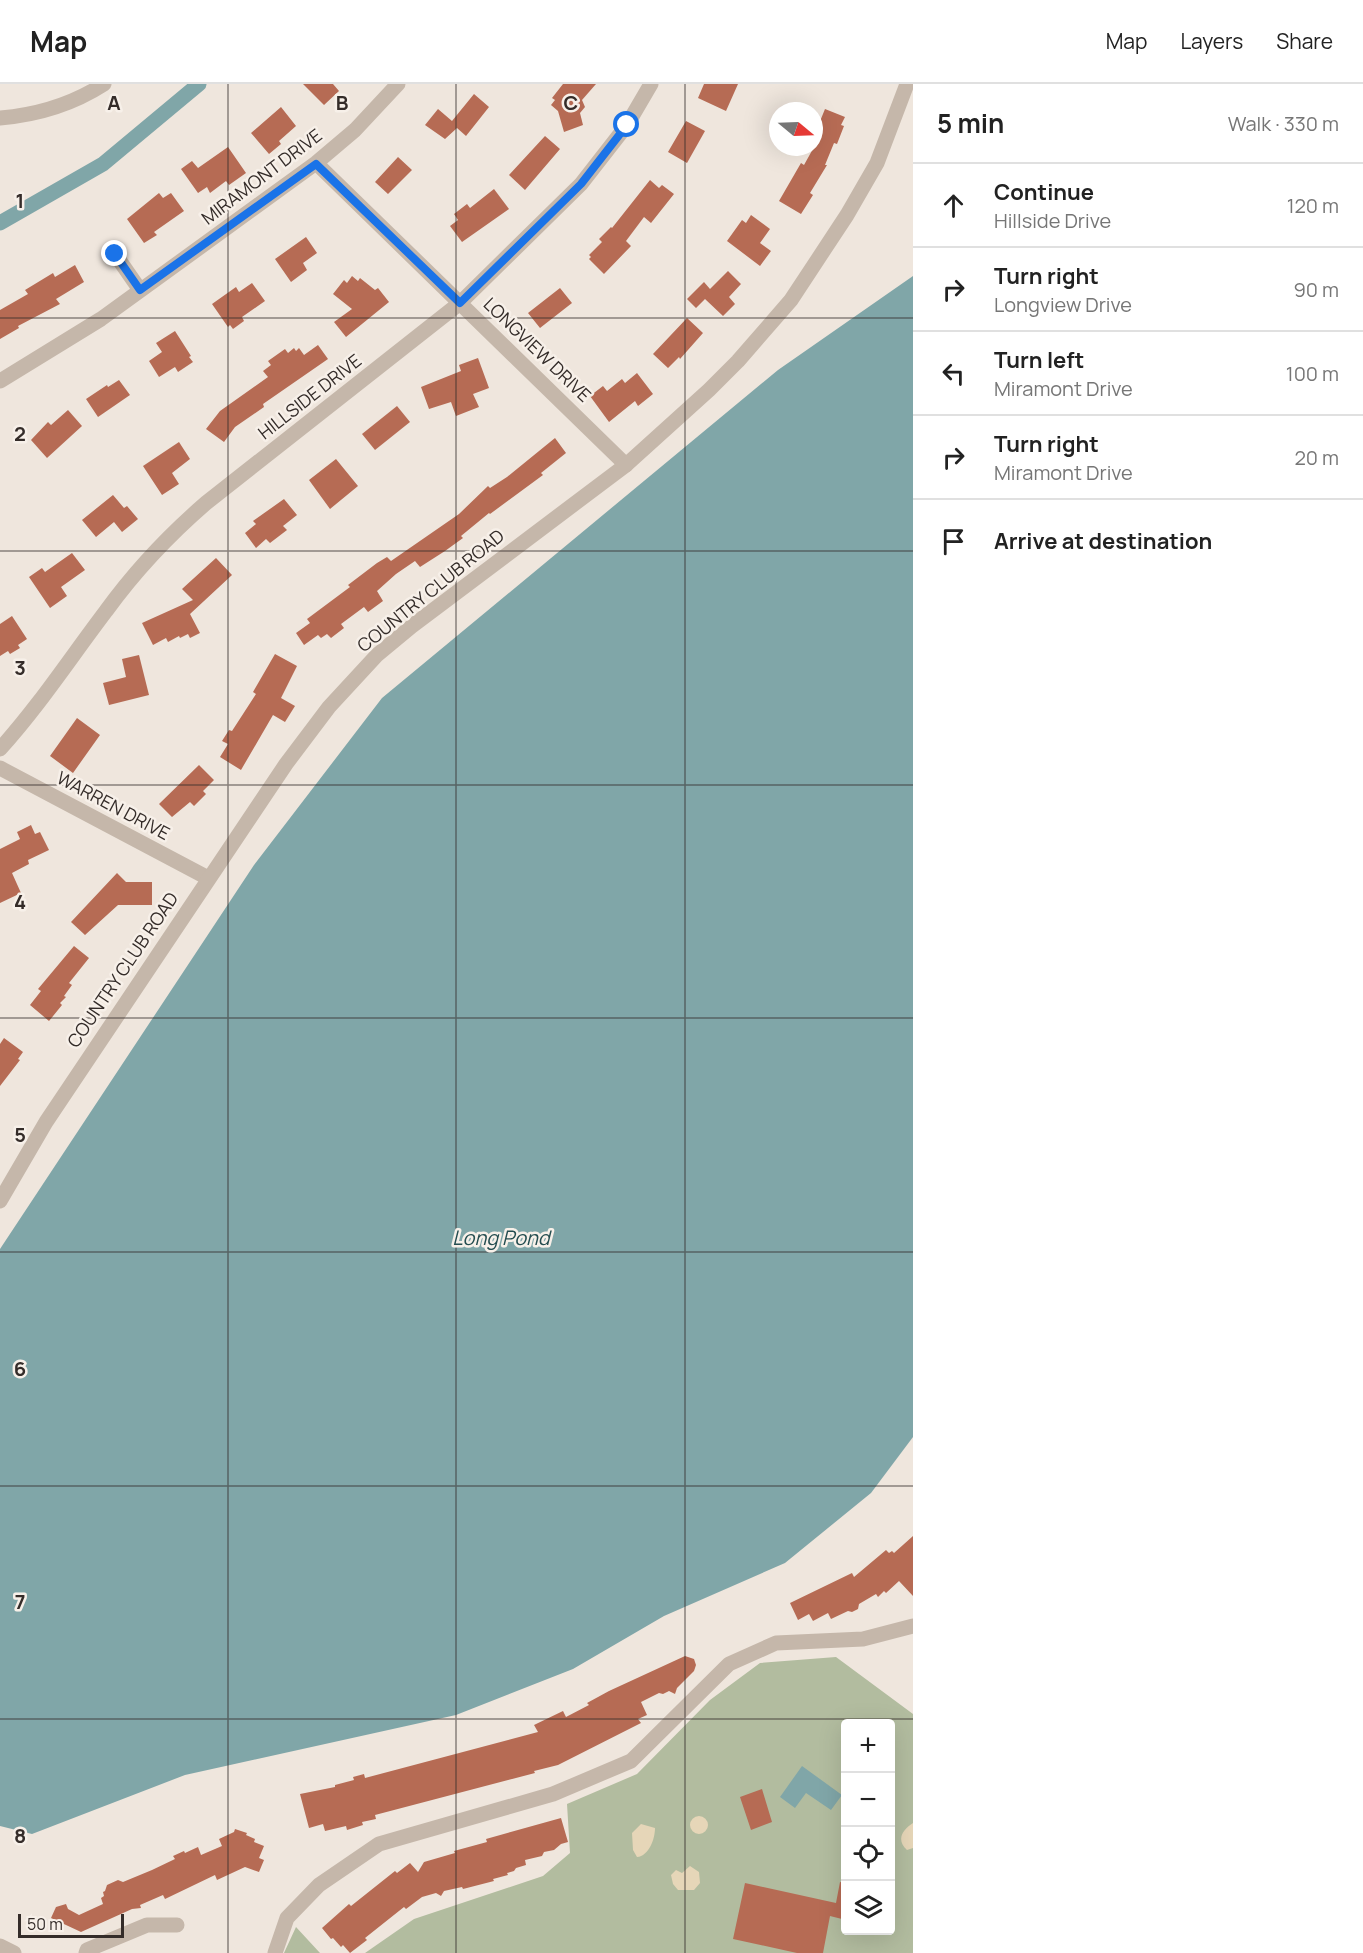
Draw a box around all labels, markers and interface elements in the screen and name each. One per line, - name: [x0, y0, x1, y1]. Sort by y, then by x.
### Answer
- text: Map: [30, 22, 87, 60]
- text: Map: [1106, 27, 1147, 55]
- text: Layers: [1180, 27, 1243, 55]
- text: Share: [1276, 27, 1333, 55]
- text: A: [107, 89, 121, 116]
- text: B: [336, 89, 349, 116]
- text: C: [564, 89, 578, 116]
- north arrow: [769, 102, 823, 156]
- text: 5 min: [937, 105, 1004, 141]
- text: Walk · 330 m: [1228, 110, 1339, 137]
- route start: [613, 111, 639, 137]
- street label: MIRAMONT DRIVE: [196, 123, 327, 229]
- text: Continue: [994, 177, 1094, 207]
- text: 1: [16, 187, 24, 214]
- icon: ahead: [937, 189, 970, 222]
- text: 120 m: [1287, 192, 1339, 219]
- text: Hillside Drive: [994, 207, 1111, 234]
- route end: [101, 240, 127, 266]
- text: Turn right: [994, 261, 1099, 291]
- icon: right: [937, 273, 970, 306]
- text: 90 m: [1293, 276, 1339, 303]
- text: Longview Drive: [994, 291, 1132, 318]
- street label: LONGVIEW DRIVE: [479, 292, 597, 407]
- text: Turn left: [994, 345, 1084, 375]
- street label: HILLSIDE DRIVE: [253, 348, 366, 444]
- icon: left: [937, 357, 970, 390]
- text: 100 m: [1286, 360, 1339, 387]
- text: Miramont Drive: [994, 375, 1133, 402]
- text: 2: [14, 420, 26, 447]
- text: Turn right: [994, 429, 1099, 459]
- icon: right: [937, 441, 970, 474]
- text: 20 m: [1294, 444, 1339, 471]
- text: Miramont Drive: [994, 459, 1133, 486]
- street label: COUNTRY CLUB ROAD: [352, 523, 509, 657]
- icon: arrive: [937, 525, 970, 558]
- text: Arrive at destination: [994, 526, 1212, 556]
- text: 3: [14, 654, 26, 681]
- street label: WARREN DRIVE: [53, 765, 174, 845]
- street label: COUNTRY CLUB ROAD: [61, 887, 183, 1052]
- text: 4: [14, 888, 26, 915]
- text: 5: [14, 1121, 26, 1148]
- water label: Long Pond: [452, 1224, 553, 1251]
- text: 6: [14, 1355, 26, 1382]
- text: 7: [15, 1588, 25, 1615]
- map controls: [841, 1719, 895, 1935]
- button: +: [841, 1719, 895, 1773]
- button: −: [841, 1773, 895, 1827]
- text: 8: [14, 1822, 26, 1849]
- button: locate: [841, 1827, 895, 1881]
- button: layers: [841, 1881, 895, 1935]
- scale bar: [18, 1911, 124, 1938]
- text: 50 m: [27, 1913, 63, 1935]

